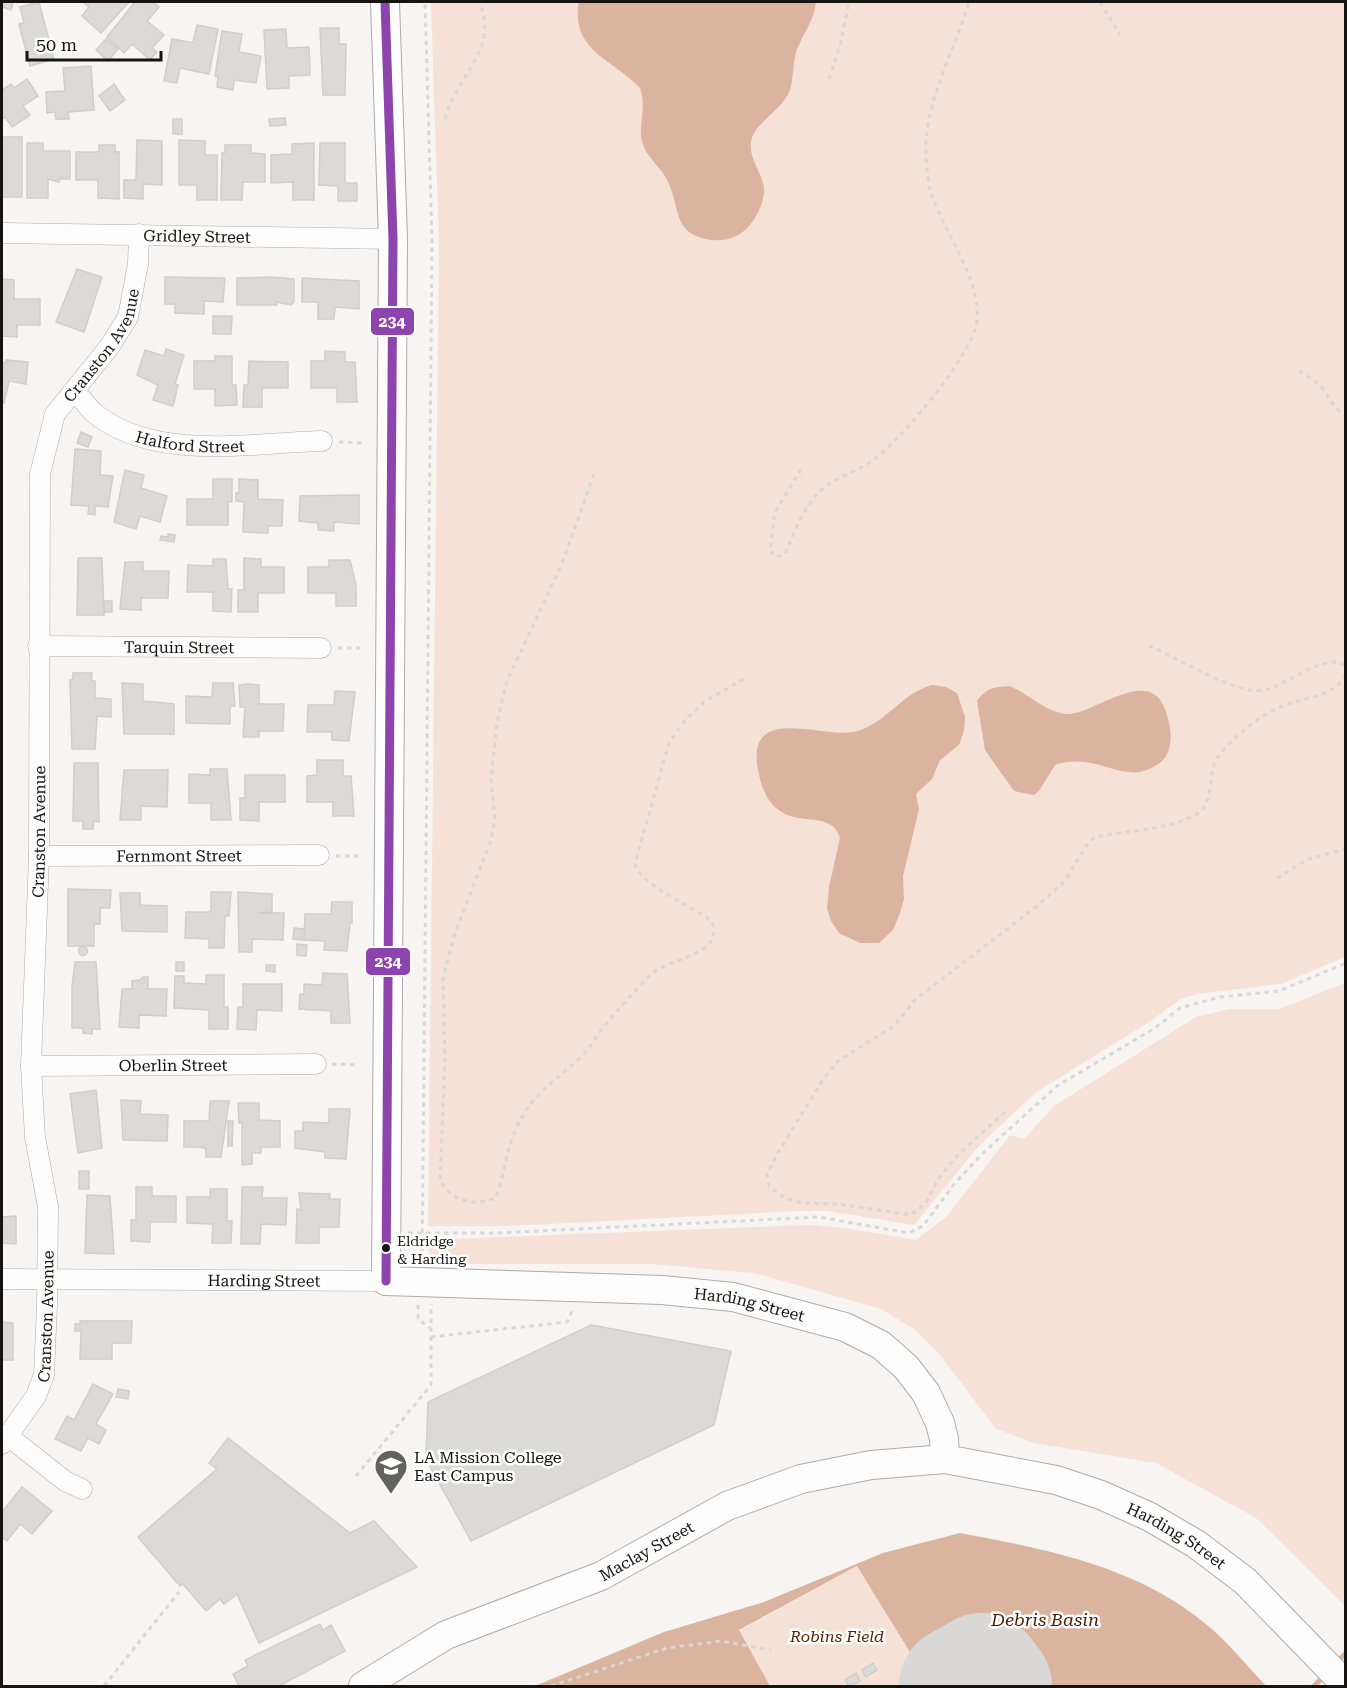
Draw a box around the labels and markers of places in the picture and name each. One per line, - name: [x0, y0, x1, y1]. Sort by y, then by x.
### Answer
- place label: Eldridge & Harding: [397, 1233, 466, 1267]
- marker: Eldridge & Harding: [380, 1242, 392, 1254]
- school or university icon: LA Mission College East Campus: [373, 1448, 409, 1495]
- place label: LA Mission College East Campus: [414, 1448, 562, 1485]

